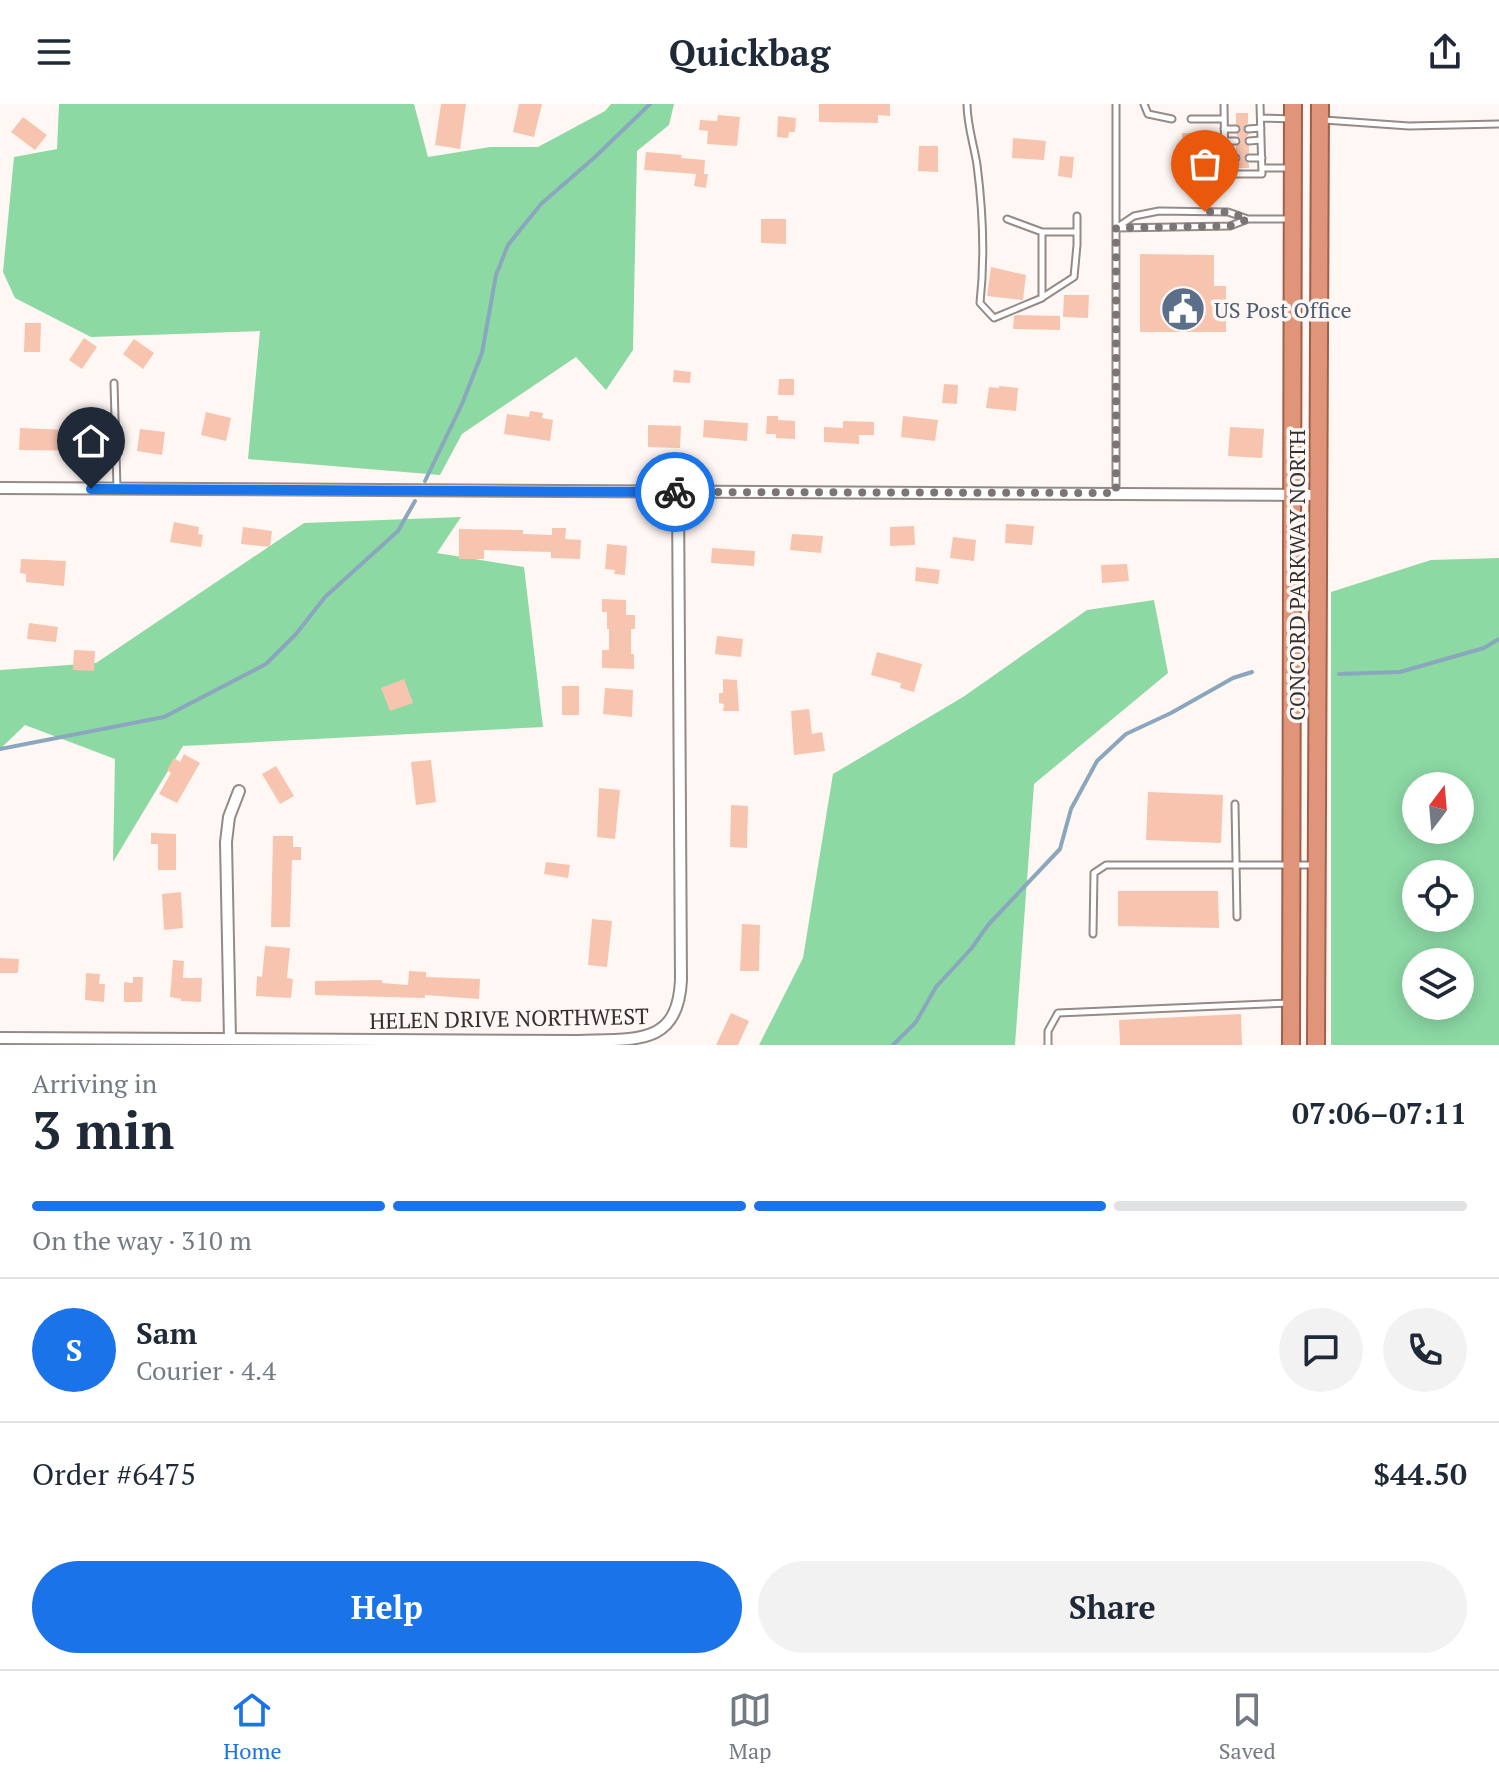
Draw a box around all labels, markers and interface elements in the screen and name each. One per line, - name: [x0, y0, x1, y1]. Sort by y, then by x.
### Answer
- text: Quickbag: [669, 29, 830, 76]
- icon: menu: [32, 30, 76, 74]
- icon: share: [1423, 30, 1467, 74]
- pin: [1171, 130, 1239, 212]
- icon: bag: [1183, 142, 1227, 186]
- public building icon: US Post Office: [1159, 285, 1207, 333]
- place label: US Post Office: [1214, 295, 1352, 324]
- pin: [57, 407, 125, 489]
- icon: home: [69, 419, 113, 463]
- street label: CONCORD PARKWAY NORTH: [1282, 429, 1311, 721]
- courier: [635, 452, 715, 532]
- icon: bike: [653, 470, 697, 514]
- north arrow: [1402, 772, 1474, 844]
- map controls: [1402, 772, 1474, 1020]
- button: locate: [1402, 860, 1474, 932]
- button: layers: [1402, 948, 1474, 1020]
- street label: HELEN DRIVE NORTHWEST: [369, 1001, 649, 1035]
- text: Arriving in: [32, 1066, 157, 1100]
- text: 07:06–07:11: [1292, 1093, 1467, 1133]
- text: 3 min: [32, 1095, 174, 1164]
- text: On the way · 310 m: [32, 1223, 252, 1257]
- button: chat: [1279, 1308, 1363, 1392]
- button: phone: [1383, 1308, 1467, 1392]
- text: Sam: [136, 1313, 197, 1353]
- text: S: [66, 1330, 82, 1370]
- text: Courier · 4.4: [136, 1353, 276, 1387]
- text: Order #6475: [32, 1454, 196, 1494]
- text: $44.50: [1373, 1454, 1467, 1494]
- button: Help: [32, 1561, 742, 1653]
- button: Share: [758, 1561, 1467, 1653]
- tab: Home: [223, 1688, 282, 1765]
- tab: Map: [728, 1688, 772, 1765]
- tab: Saved: [1219, 1688, 1276, 1765]

